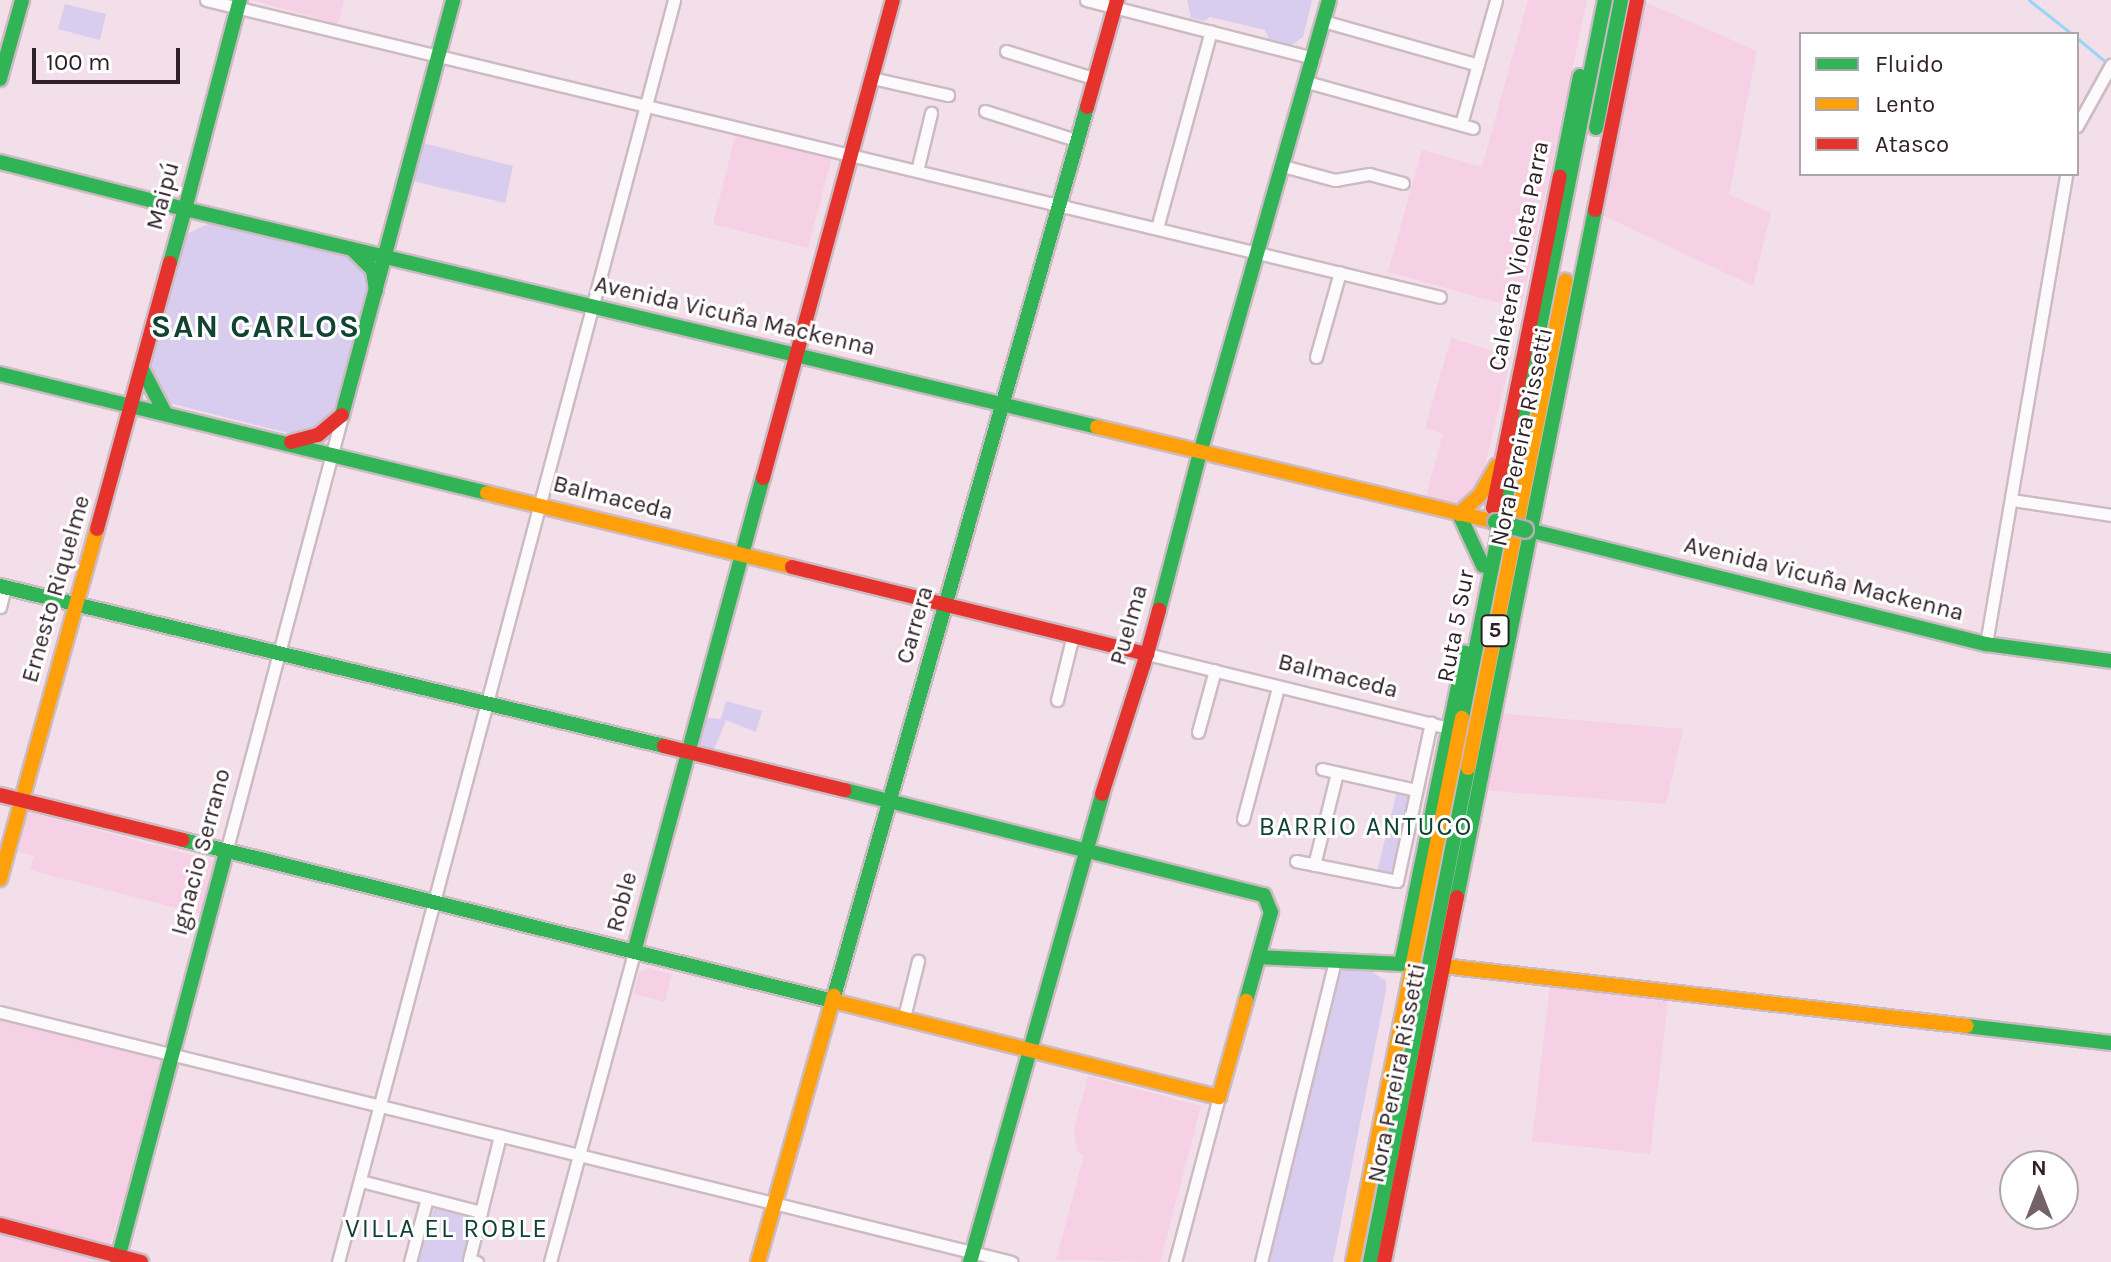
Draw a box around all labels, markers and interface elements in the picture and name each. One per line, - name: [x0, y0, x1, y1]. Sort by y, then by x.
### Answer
- scale bar: [36, 32, 184, 82]
- legend: [1799, 32, 2079, 176]
- text: 100 m: [46, 48, 111, 76]
- text: Fluido: [1875, 50, 1943, 78]
- text: Lento: [1875, 90, 1935, 118]
- text: Atasco: [1875, 130, 1949, 158]
- street label: Caletera Violeta Parra: [1483, 139, 1555, 373]
- street label: Maipú: [140, 159, 186, 233]
- street label: Avenida Vicuña Mackenna: [592, 270, 878, 362]
- district label: SAN CARLOS: [151, 308, 361, 346]
- street label: Nora Pereira Rissetti: [1485, 325, 1559, 549]
- street label: Balmaceda: [550, 469, 676, 527]
- street label: Ernesto Riquelme: [15, 492, 97, 686]
- street label: Avenida Vicuña Mackenna: [1681, 530, 1967, 628]
- street label: Ruta 5 Sur: [1431, 567, 1481, 685]
- street label: Puelma: [1104, 581, 1154, 669]
- street label: Carrera: [890, 583, 940, 667]
- road number: 5: [1479, 613, 1511, 649]
- street label: Balmaceda: [1275, 647, 1401, 705]
- street label: Ignacio Serrano: [165, 766, 237, 938]
- district label: BARRIO ANTUCO: [1259, 811, 1473, 843]
- street label: Roble: [600, 869, 644, 935]
- street label: Nora Pereira Rissetti: [1362, 961, 1432, 1185]
- north arrow: [1999, 1150, 2079, 1230]
- text: N: [2031, 1155, 2047, 1181]
- district label: VILLA EL ROBLE: [345, 1213, 549, 1245]

